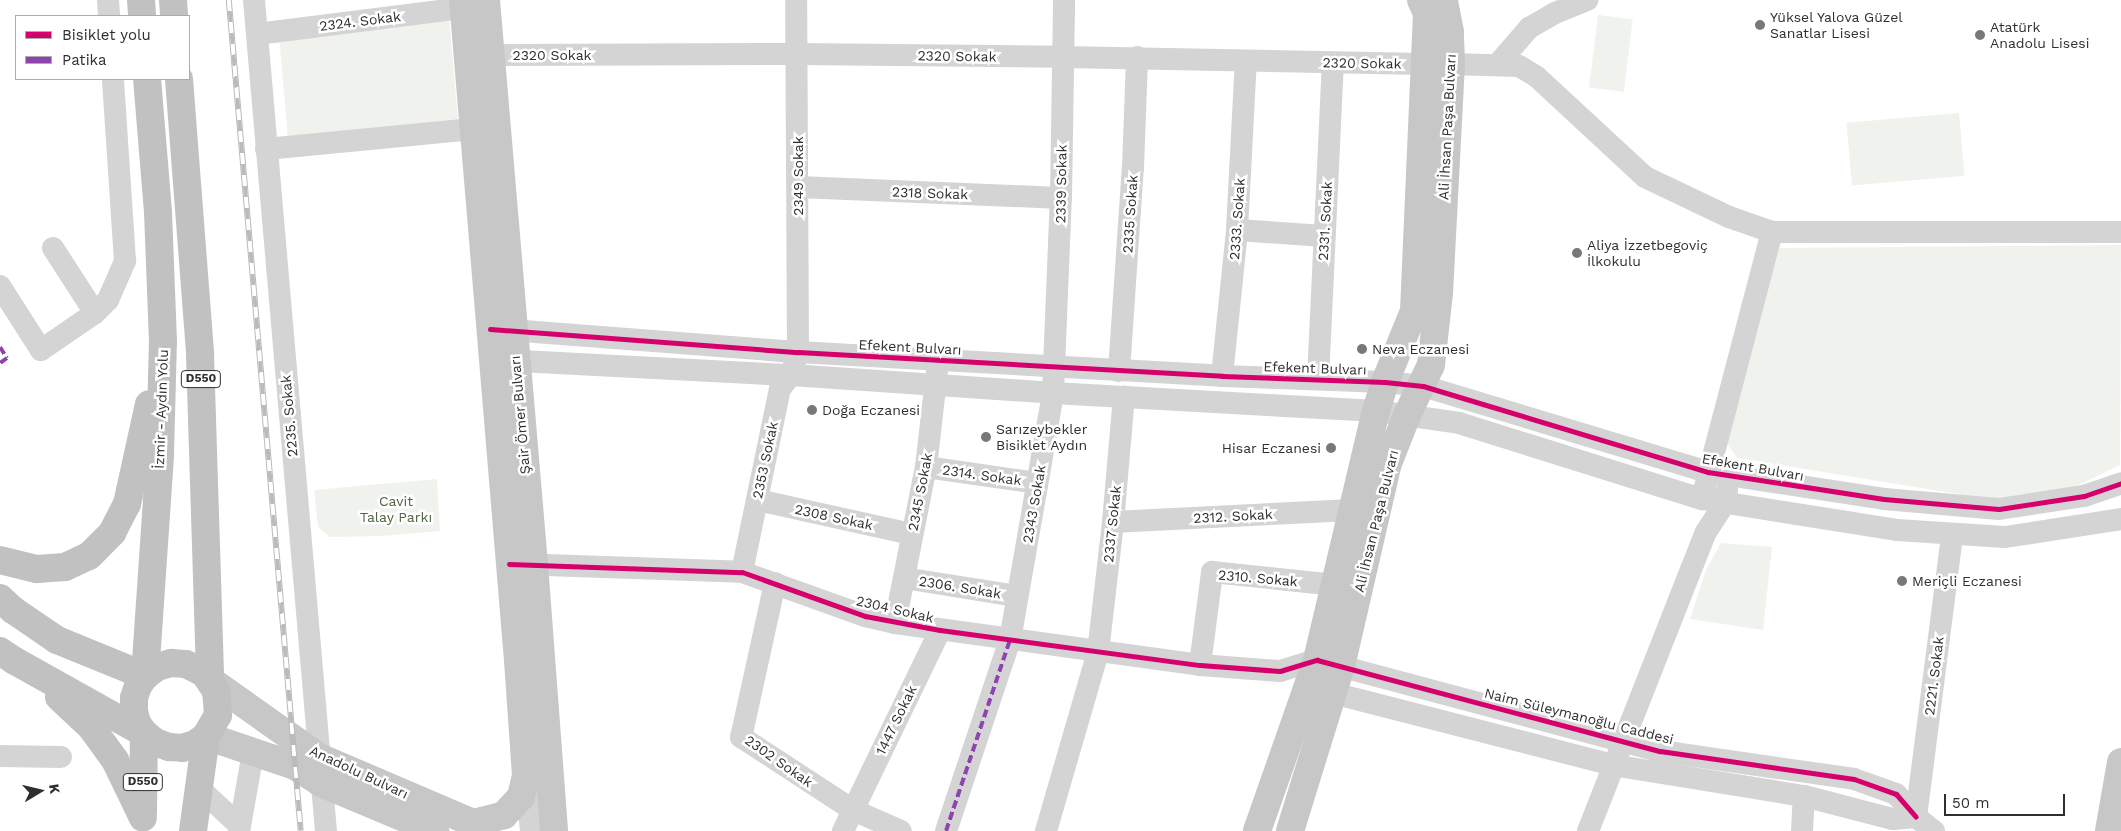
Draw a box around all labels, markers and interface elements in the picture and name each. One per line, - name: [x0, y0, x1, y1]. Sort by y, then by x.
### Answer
- street label: 2324. Sokak: [318, 8, 402, 34]
- place label: Yüksel Yalova Güzel Sanatlar Lisesi: [1770, 9, 1904, 41]
- legend: [15, 15, 190, 80]
- marker: Yüksel Yalova Güzel Sanatlar Lisesi: [1754, 19, 1766, 31]
- place label: Atatürk Anadolu Lisesi: [1990, 19, 2089, 52]
- text: Bisiklet yolu: [62, 26, 151, 44]
- marker: Atatürk Anadolu Lisesi: [1974, 29, 1986, 41]
- street label: 2320 Sokak: [512, 47, 592, 63]
- street label: 2320 Sokak: [917, 47, 997, 65]
- text: Patika: [62, 51, 106, 69]
- street label: 2320 Sokak: [1322, 54, 1402, 72]
- street label: Ali İhsan Paşa Bulvarı: [1435, 54, 1459, 200]
- street label: 2349 Sokak: [790, 136, 806, 216]
- street label: 2339 Sokak: [1052, 144, 1070, 224]
- street label: 2335 Sokak: [1119, 174, 1141, 254]
- street label: 2333. Sokak: [1226, 177, 1248, 261]
- street label: 2331. Sokak: [1315, 181, 1335, 261]
- street label: 2318 Sokak: [892, 183, 968, 203]
- place label: Aliya İzzetbegoviç İlkokulu: [1587, 237, 1708, 270]
- marker: Aliya İzzetbegoviç İlkokulu: [1571, 247, 1583, 259]
- street label: Efekent Bulvarı: [858, 336, 962, 358]
- place label: Neva Eczanesi: [1372, 341, 1470, 357]
- marker: Neva Eczanesi: [1356, 343, 1368, 355]
- street label: İzmir - Aydın Yolu: [150, 348, 172, 470]
- street label: Şair Ömer Bulvarı: [506, 355, 534, 475]
- street label: Efekent Bulvarı: [1263, 358, 1367, 378]
- road number: D550: [180, 369, 222, 388]
- street label: 2235. Sokak: [277, 374, 301, 458]
- place label: Doğa Eczanesi: [822, 402, 920, 418]
- marker: Doğa Eczanesi: [806, 404, 818, 416]
- street label: 2353 Sokak: [749, 420, 781, 500]
- place label: Sarızeybekler Bisiklet Aydın: [996, 421, 1088, 454]
- marker: Sarızeybekler Bisiklet Aydın: [980, 431, 992, 443]
- place label: Hisar Eczanesi: [1221, 440, 1321, 456]
- marker: Hisar Eczanesi: [1325, 442, 1337, 454]
- street label: Ali İhsan Paşa Bulvarı: [1350, 448, 1402, 594]
- street label: Efekent Bulvarı: [1701, 450, 1805, 484]
- street label: 2345 Sokak: [904, 452, 936, 532]
- street label: 2314. Sokak: [941, 461, 1023, 489]
- street label: 2343 Sokak: [1019, 464, 1049, 544]
- street label: 2337 Sokak: [1100, 485, 1124, 563]
- park label: Cavit Talay Parkı: [360, 493, 432, 526]
- street label: 2308 Sokak: [793, 501, 875, 533]
- street label: 2312. Sokak: [1193, 506, 1273, 526]
- street label: 2310. Sokak: [1218, 566, 1298, 590]
- street label: 2306. Sokak: [918, 572, 1002, 602]
- place label: Meriçli Eczanesi: [1912, 573, 2022, 589]
- marker: Meriçli Eczanesi: [1896, 575, 1908, 587]
- street label: 2304 Sokak: [854, 592, 936, 626]
- street label: 2221. Sokak: [1921, 636, 1947, 716]
- street label: 1447 Sokak: [872, 682, 920, 758]
- street label: Naim Süleymanoğlu Caddesi: [1483, 684, 1675, 748]
- street label: 2302 Sokak: [742, 731, 816, 791]
- street label: Anadolu Bulvarı: [307, 742, 411, 802]
- north arrow: [15, 766, 65, 816]
- road number: D550: [122, 772, 164, 792]
- text: K: [46, 783, 63, 795]
- scale bar: [1946, 784, 2067, 816]
- text: 50 m: [1952, 794, 1989, 812]

